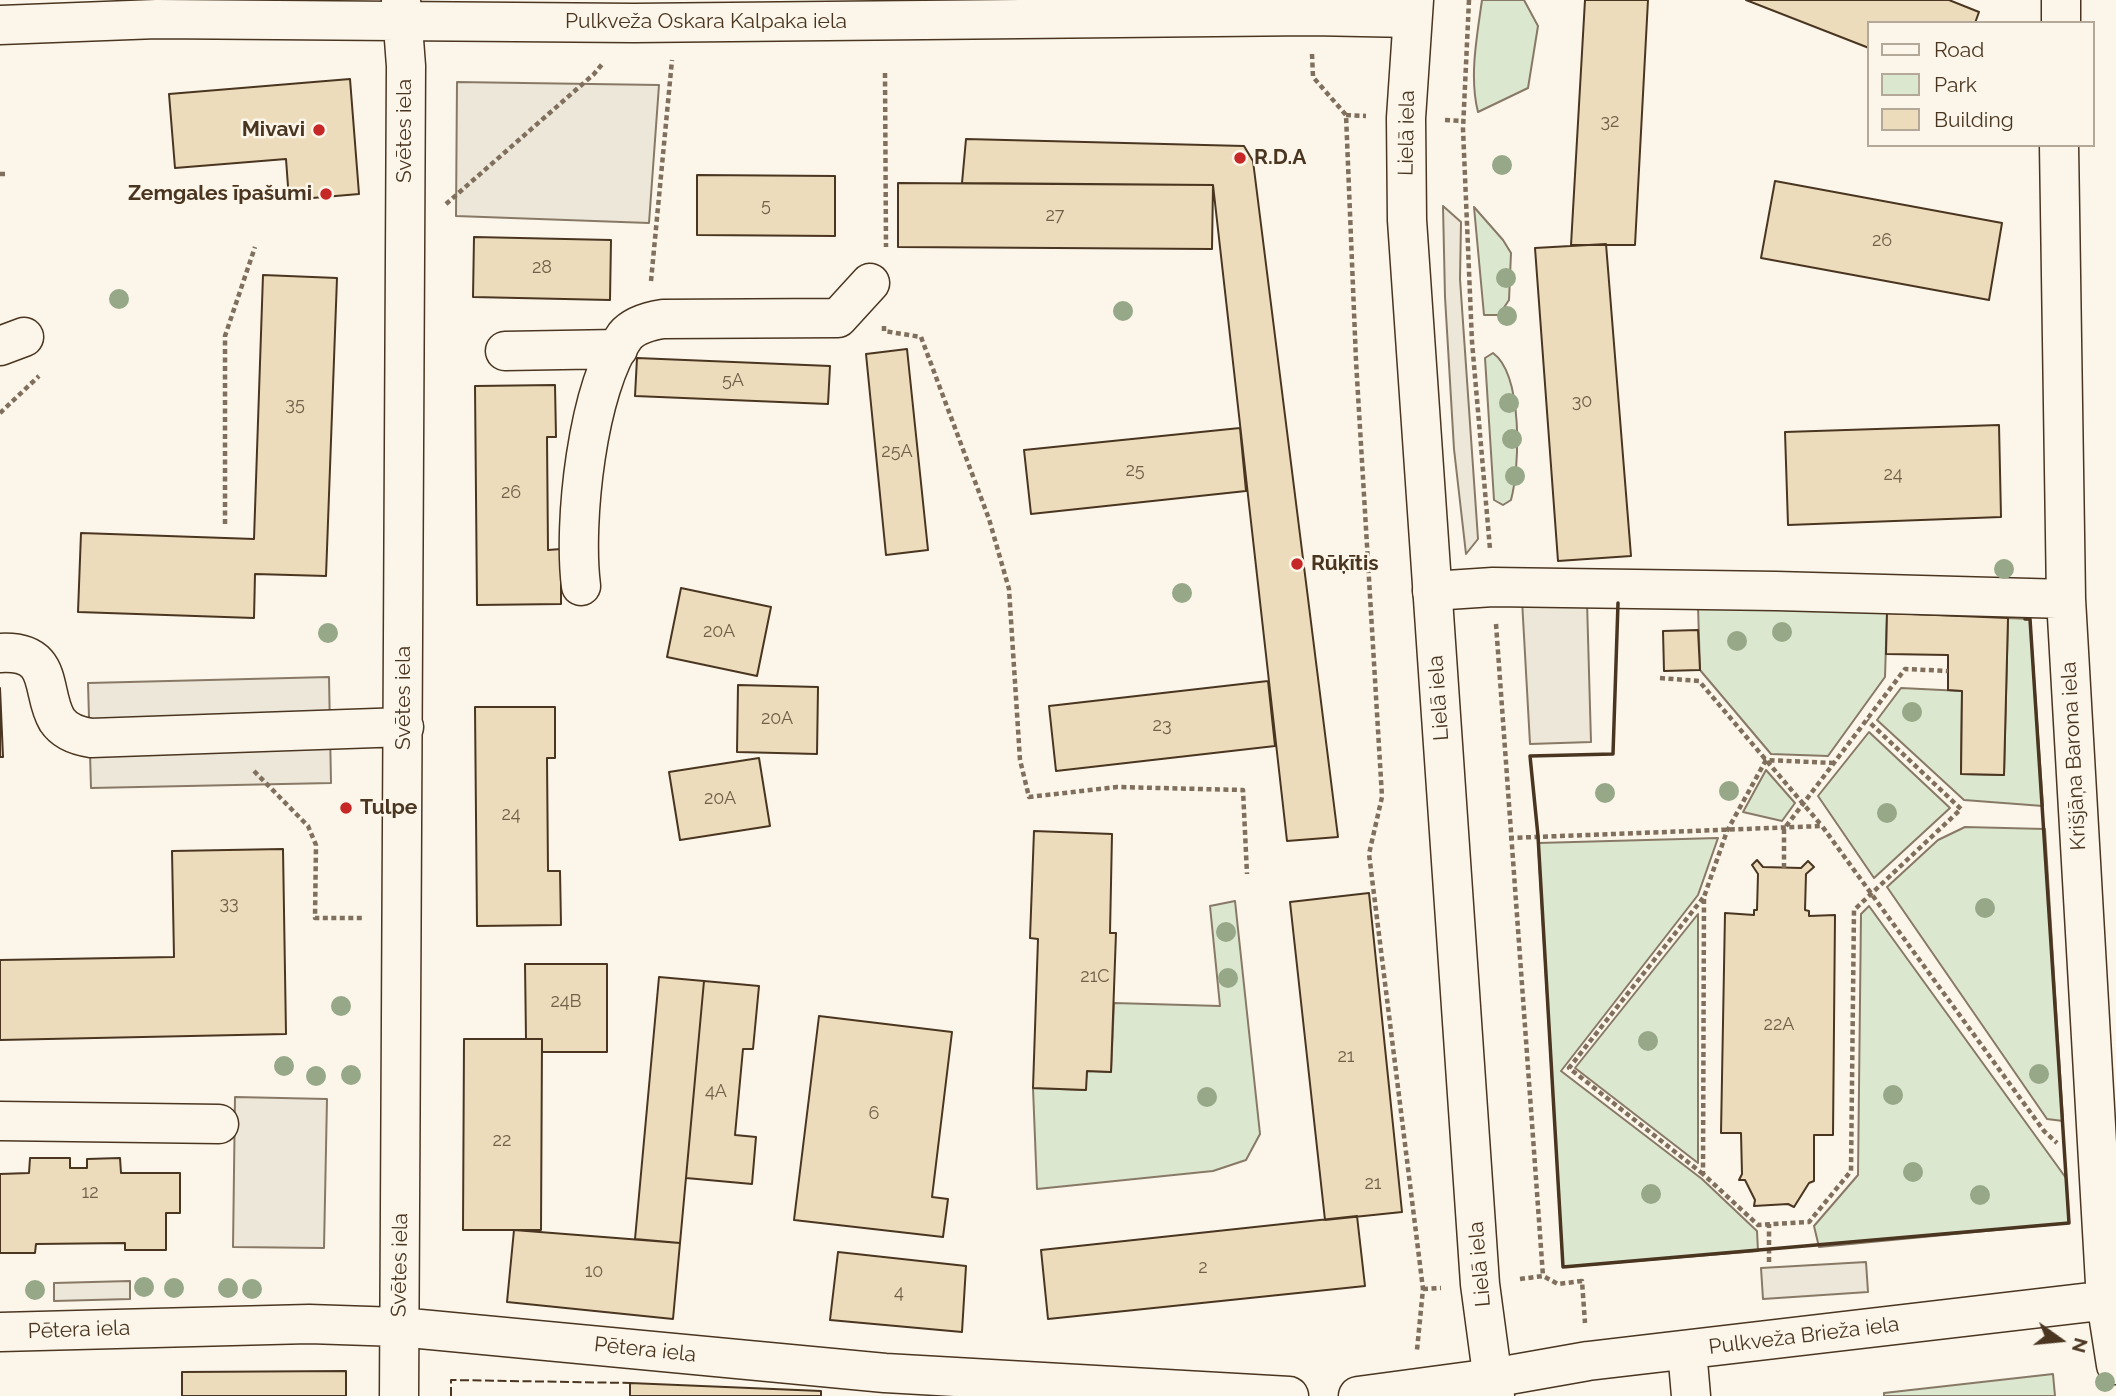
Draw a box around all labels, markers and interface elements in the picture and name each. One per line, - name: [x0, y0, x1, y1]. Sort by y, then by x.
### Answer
- street label: Pulkveža Oskara Kalpaka iela: [565, 9, 847, 35]
- legend: [1868, 21, 2095, 147]
- text: Road: [1934, 37, 1984, 62]
- text: Park: [1934, 72, 1977, 97]
- street label: Svētes iela: [392, 79, 418, 183]
- street label: Lielā iela: [1394, 90, 1420, 176]
- text: Building: [1934, 107, 2014, 132]
- house number: 32: [1601, 111, 1619, 133]
- place label: Mivavi: [242, 117, 305, 143]
- marker: Mivavi: [311, 122, 327, 138]
- place label: R.D.A: [1254, 145, 1306, 171]
- marker: R.D.A: [1232, 150, 1248, 166]
- place label: Zemgales īpašumi: [128, 181, 312, 207]
- marker: Zemgales īpašumi: [318, 186, 334, 202]
- house number: 5: [761, 195, 771, 217]
- house number: 27: [1045, 205, 1065, 227]
- house number: 26: [1872, 230, 1892, 252]
- house number: 28: [532, 257, 552, 279]
- house number: 5A: [722, 370, 744, 392]
- house number: 30: [1572, 391, 1592, 413]
- house number: 35: [285, 394, 305, 416]
- house number: 25A: [881, 441, 913, 463]
- house number: 25: [1125, 460, 1145, 482]
- house number: 24: [1883, 464, 1903, 486]
- house number: 26: [501, 482, 521, 504]
- place label: Rūķītis: [1311, 551, 1379, 577]
- marker: Rūķītis: [1289, 556, 1305, 572]
- house number: 20A: [703, 621, 735, 643]
- street label: Svētes iela: [391, 646, 417, 750]
- street label: Lielā iela: [1423, 654, 1455, 742]
- street label: Krišjāņa Barona iela: [2056, 661, 2092, 851]
- house number: 20A: [761, 708, 793, 730]
- house number: 23: [1153, 715, 1171, 737]
- house number: 20A: [704, 788, 736, 810]
- place label: Tulpe: [360, 795, 417, 821]
- marker: Tulpe: [338, 800, 354, 816]
- house number: 24: [501, 804, 521, 826]
- house number: 33: [219, 893, 239, 915]
- house number: 21C: [1080, 966, 1110, 988]
- house number: 24B: [550, 991, 582, 1013]
- house number: 22A: [1764, 1014, 1794, 1036]
- house number: 21: [1337, 1046, 1355, 1068]
- house number: 4A: [705, 1081, 727, 1103]
- house number: 6: [869, 1103, 879, 1125]
- house number: 22: [493, 1130, 511, 1152]
- house number: 21: [1364, 1173, 1382, 1195]
- house number: 12: [81, 1182, 99, 1204]
- street label: Svētes iela: [386, 1213, 414, 1317]
- street label: Lielā iela: [1464, 1220, 1496, 1308]
- house number: 2: [1198, 1257, 1208, 1279]
- house number: 10: [585, 1261, 603, 1283]
- house number: 4: [894, 1282, 904, 1304]
- north arrow: [2025, 1305, 2095, 1375]
- street label: Pulkveža Brieža iela: [1707, 1312, 1901, 1360]
- street label: Pētera iela: [27, 1316, 131, 1344]
- street label: Pētera iela: [593, 1332, 697, 1368]
- text: N: [2068, 1336, 2093, 1355]

